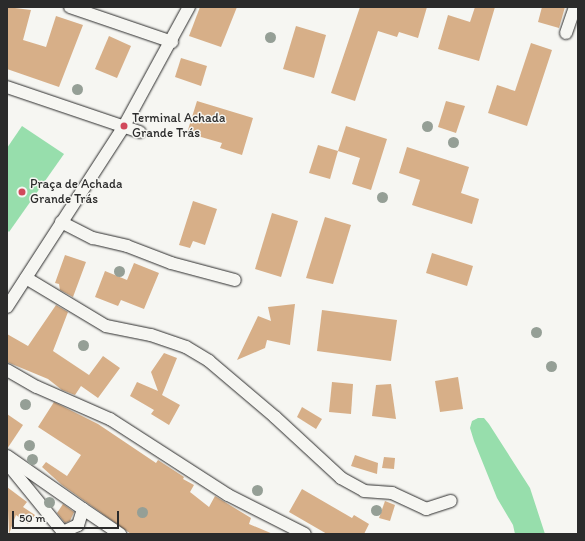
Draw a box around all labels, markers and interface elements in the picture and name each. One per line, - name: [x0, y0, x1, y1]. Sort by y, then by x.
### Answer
- place label: Terminal Achada Grande Trás: [132, 111, 225, 142]
- marker: Terminal Achada Grande Trás: [119, 121, 129, 131]
- place label: Praça de Achada Grande Trás: [30, 177, 122, 208]
- marker: Praça de Achada Grande Trás: [17, 187, 27, 197]
- scale bar: [14, 503, 121, 529]
- text: 50 m: [19, 511, 45, 525]

